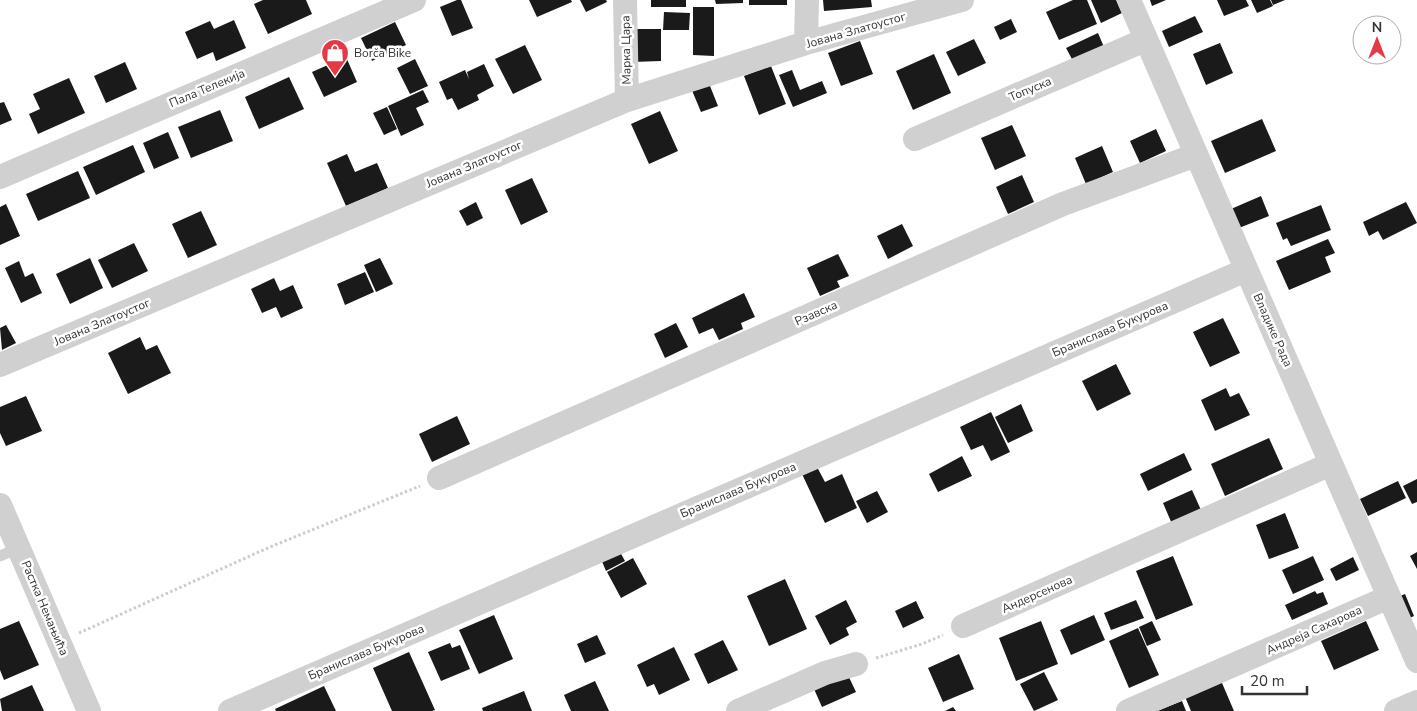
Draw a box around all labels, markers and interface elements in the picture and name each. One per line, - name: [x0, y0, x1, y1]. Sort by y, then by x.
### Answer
- street label: Јована Златоустог: [804, 8, 908, 52]
- street label: Марка Цара: [617, 15, 635, 85]
- north arrow: [1352, 15, 1402, 65]
- text: N: [1372, 18, 1382, 37]
- shop icon: Borča Bike: [320, 38, 350, 77]
- place label: Borča Bike: [354, 45, 411, 61]
- street label: Пала Телекија: [167, 65, 247, 111]
- street label: Топуска: [1006, 73, 1054, 105]
- street label: Јована Златоустог: [423, 136, 525, 192]
- street label: Владике Рада: [1250, 291, 1296, 369]
- street label: Јована Златоустог: [51, 294, 153, 350]
- street label: Рзавска: [792, 297, 840, 329]
- street label: Бранислава Букурова: [1050, 297, 1170, 361]
- street label: Бранислава Букурова: [678, 458, 798, 522]
- street label: Растка Немањића: [18, 558, 72, 658]
- street label: Андерсенова: [999, 571, 1075, 617]
- street label: Андреја Сахарова: [1264, 602, 1364, 658]
- street label: Бранислава Букурова: [306, 620, 426, 684]
- scale bar: [1242, 664, 1307, 696]
- text: 20 m: [1250, 671, 1285, 691]

